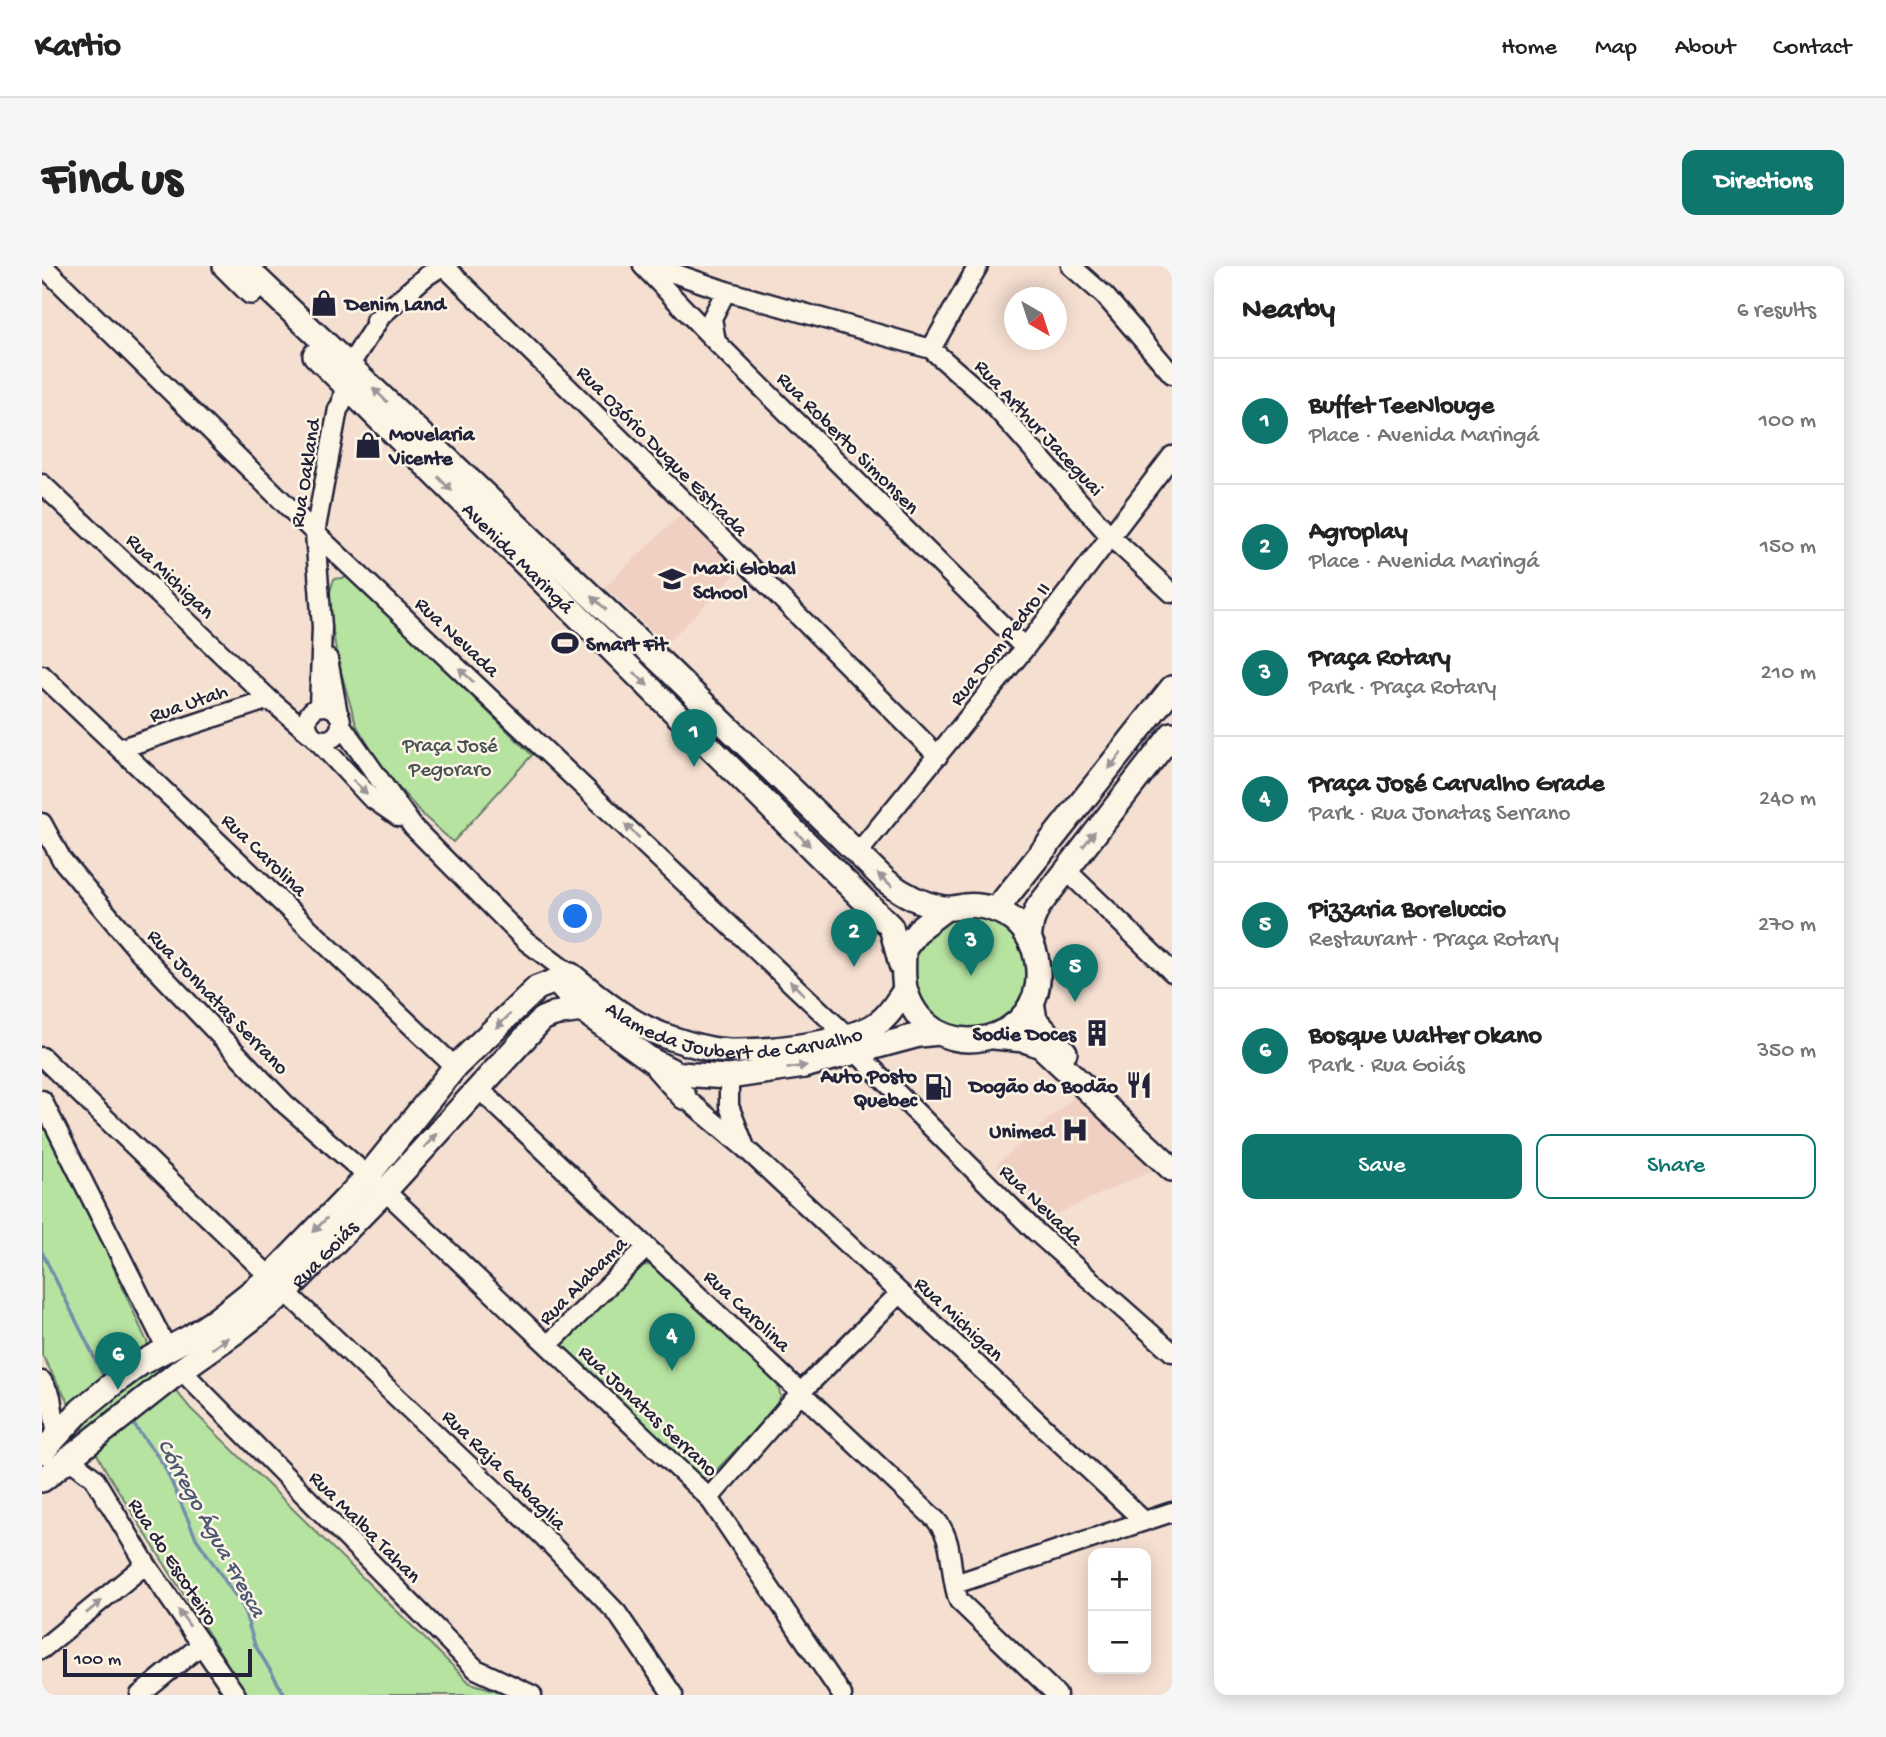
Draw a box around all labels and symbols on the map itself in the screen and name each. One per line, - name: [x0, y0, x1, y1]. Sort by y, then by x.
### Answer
- north arrow: [1004, 287, 1067, 350]
- shop icon: Denim Land: [309, 288, 339, 318]
- place label: Denim Land: [343, 294, 448, 319]
- street label: Rua Arthur Jaceguai: [968, 356, 1107, 503]
- street label: Rua Ozório Duque Estrada: [570, 361, 752, 544]
- street label: Rua Roberto Simonsen: [770, 368, 923, 521]
- one-way arrow: [372, 388, 389, 404]
- street label: Rua Oakland: [287, 416, 329, 530]
- place label: Movelaria Vicente: [388, 424, 476, 473]
- shop icon: Movelaria Vicente: [353, 430, 383, 460]
- one-way arrow: [436, 476, 453, 493]
- street label: Avenida Maringá: [455, 499, 578, 622]
- street label: Rua Michigan: [119, 529, 218, 626]
- place label: Maxi Global School: [693, 558, 796, 607]
- school or university icon: Maxi Global School: [657, 564, 687, 594]
- street label: Rua Dom Pedro II: [946, 578, 1058, 712]
- street label: Rua Nevada: [408, 593, 504, 685]
- one-way arrow: [591, 595, 608, 611]
- sports icon: Smart Fit: [550, 628, 580, 658]
- place label: Smart Fit: [586, 634, 670, 659]
- one-way arrow: [458, 667, 475, 684]
- one-way arrow: [633, 670, 650, 687]
- street label: Rua Utah: [147, 680, 232, 730]
- pin: 1: [671, 709, 717, 767]
- park label: Praça José Pegoraro: [401, 735, 499, 784]
- one-way arrow: [1107, 752, 1122, 770]
- one-way arrow: [351, 778, 368, 794]
- street label: Rua Carolina: [214, 809, 312, 905]
- one-way arrow: [624, 824, 641, 840]
- one-way arrow: [794, 830, 810, 847]
- one-way arrow: [1082, 831, 1097, 849]
- one-way arrow: [877, 873, 894, 888]
- your location: [558, 899, 592, 933]
- pin: 2: [831, 909, 877, 967]
- pin: 3: [948, 918, 994, 976]
- street label: Rua Jonhatas Serrano: [140, 925, 293, 1082]
- pin: 5: [1052, 944, 1098, 1002]
- one-way arrow: [789, 980, 806, 996]
- street label: Alameda Joubert de Carvalho: [599, 998, 866, 1067]
- one-way arrow: [495, 1013, 512, 1029]
- building icon: Sodie Doces: [1082, 1018, 1112, 1048]
- place label: Sodie Doces: [972, 1024, 1077, 1049]
- one-way arrow: [786, 1061, 808, 1072]
- place label: Auto Posto Quebec: [820, 1066, 919, 1115]
- restaurant icon: Dogão do Bodão: [1124, 1070, 1154, 1100]
- fuel station icon: Auto Posto Quebec: [923, 1072, 953, 1102]
- place label: Dogão do Bodão: [967, 1076, 1118, 1101]
- hospital icon: Unimed: [1060, 1115, 1090, 1145]
- place label: Unimed: [989, 1121, 1057, 1146]
- one-way arrow: [422, 1133, 438, 1150]
- street label: Rua Nevada: [992, 1160, 1088, 1254]
- street label: Rua Goiás: [287, 1216, 366, 1295]
- one-way arrow: [313, 1216, 329, 1233]
- street label: Rua Alabama: [535, 1232, 635, 1332]
- street label: Rua Carolina: [697, 1266, 795, 1360]
- street label: Rua Michigan: [908, 1273, 1008, 1368]
- pin: 4: [649, 1313, 695, 1371]
- pin: 6: [95, 1332, 141, 1390]
- one-way arrow: [211, 1336, 229, 1350]
- street label: Rua Jonatas Serrano: [572, 1341, 722, 1484]
- street label: Rua Raja Gabaglia: [435, 1406, 571, 1538]
- water label: Córrego Água Fresca: [150, 1435, 271, 1624]
- street label: Rua Malba Tahan: [302, 1467, 425, 1590]
- street label: Rua do Escoteiro: [121, 1495, 222, 1631]
- one-way arrow: [85, 1599, 103, 1614]
- one-way arrow: [177, 1609, 191, 1627]
- scale bar: [63, 1646, 252, 1678]

